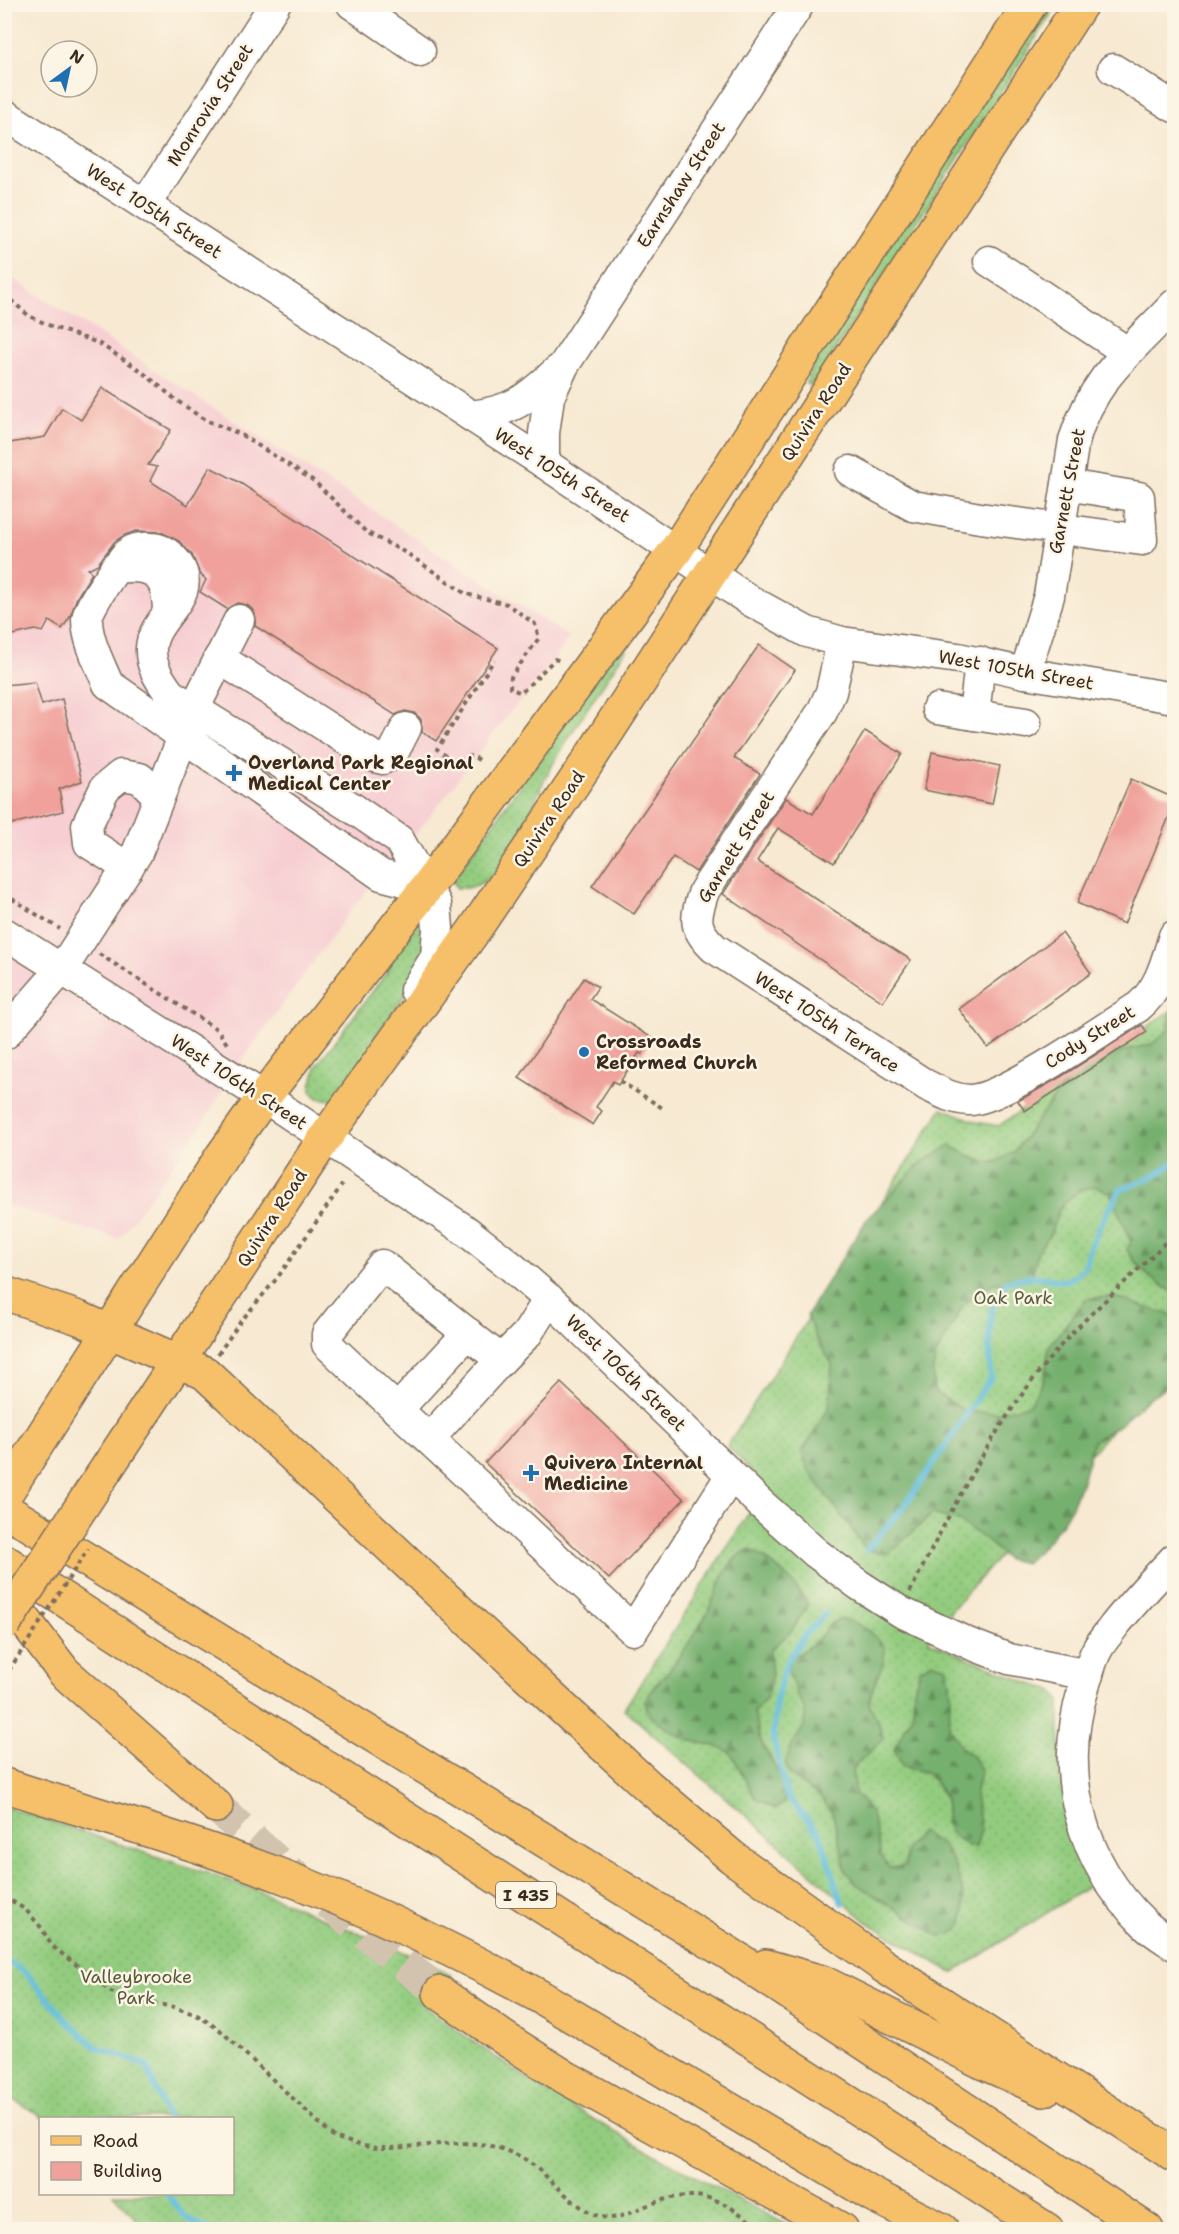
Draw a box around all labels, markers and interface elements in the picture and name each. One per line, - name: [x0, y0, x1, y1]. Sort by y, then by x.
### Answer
- north arrow: [39, 39, 99, 99]
- street label: Monrovia Street: [161, 39, 259, 171]
- text: N: [66, 45, 88, 69]
- street label: Earnshaw Street: [631, 117, 731, 253]
- street label: West 105th Street: [81, 158, 227, 264]
- street label: Quivira Road: [775, 358, 857, 466]
- street label: West 105th Street: [489, 422, 635, 528]
- street label: Garnett Street: [1043, 426, 1091, 556]
- street label: West 105th Street: [936, 645, 1096, 696]
- place label: Overland Park Regional Medical Center: [248, 751, 474, 796]
- marker: Overland Park Regional Medical Center: [225, 764, 243, 782]
- street label: Quivira Road: [508, 766, 590, 872]
- street label: Garnett Street: [692, 786, 780, 908]
- street label: West 105th Terrace: [750, 966, 904, 1078]
- street label: Cody Street: [1040, 1000, 1140, 1074]
- street label: West 106th Street: [166, 1029, 312, 1135]
- place label: Crossroads Reformed Church: [596, 1030, 757, 1075]
- marker: Crossroads Reformed Church: [577, 1045, 591, 1059]
- street label: Quivira Road: [231, 1164, 313, 1272]
- park label: Oak Park: [973, 1286, 1053, 1310]
- street label: West 106th Street: [561, 1309, 691, 1437]
- place label: Quivera Internal Medicine: [544, 1451, 703, 1496]
- marker: Quivera Internal Medicine: [522, 1464, 540, 1482]
- road number: I 435: [496, 1882, 556, 1908]
- park label: Valleybrooke Park: [80, 1965, 192, 2010]
- legend: [39, 2117, 234, 2195]
- text: Road: [93, 2129, 138, 2153]
- text: Building: [93, 2159, 162, 2183]

